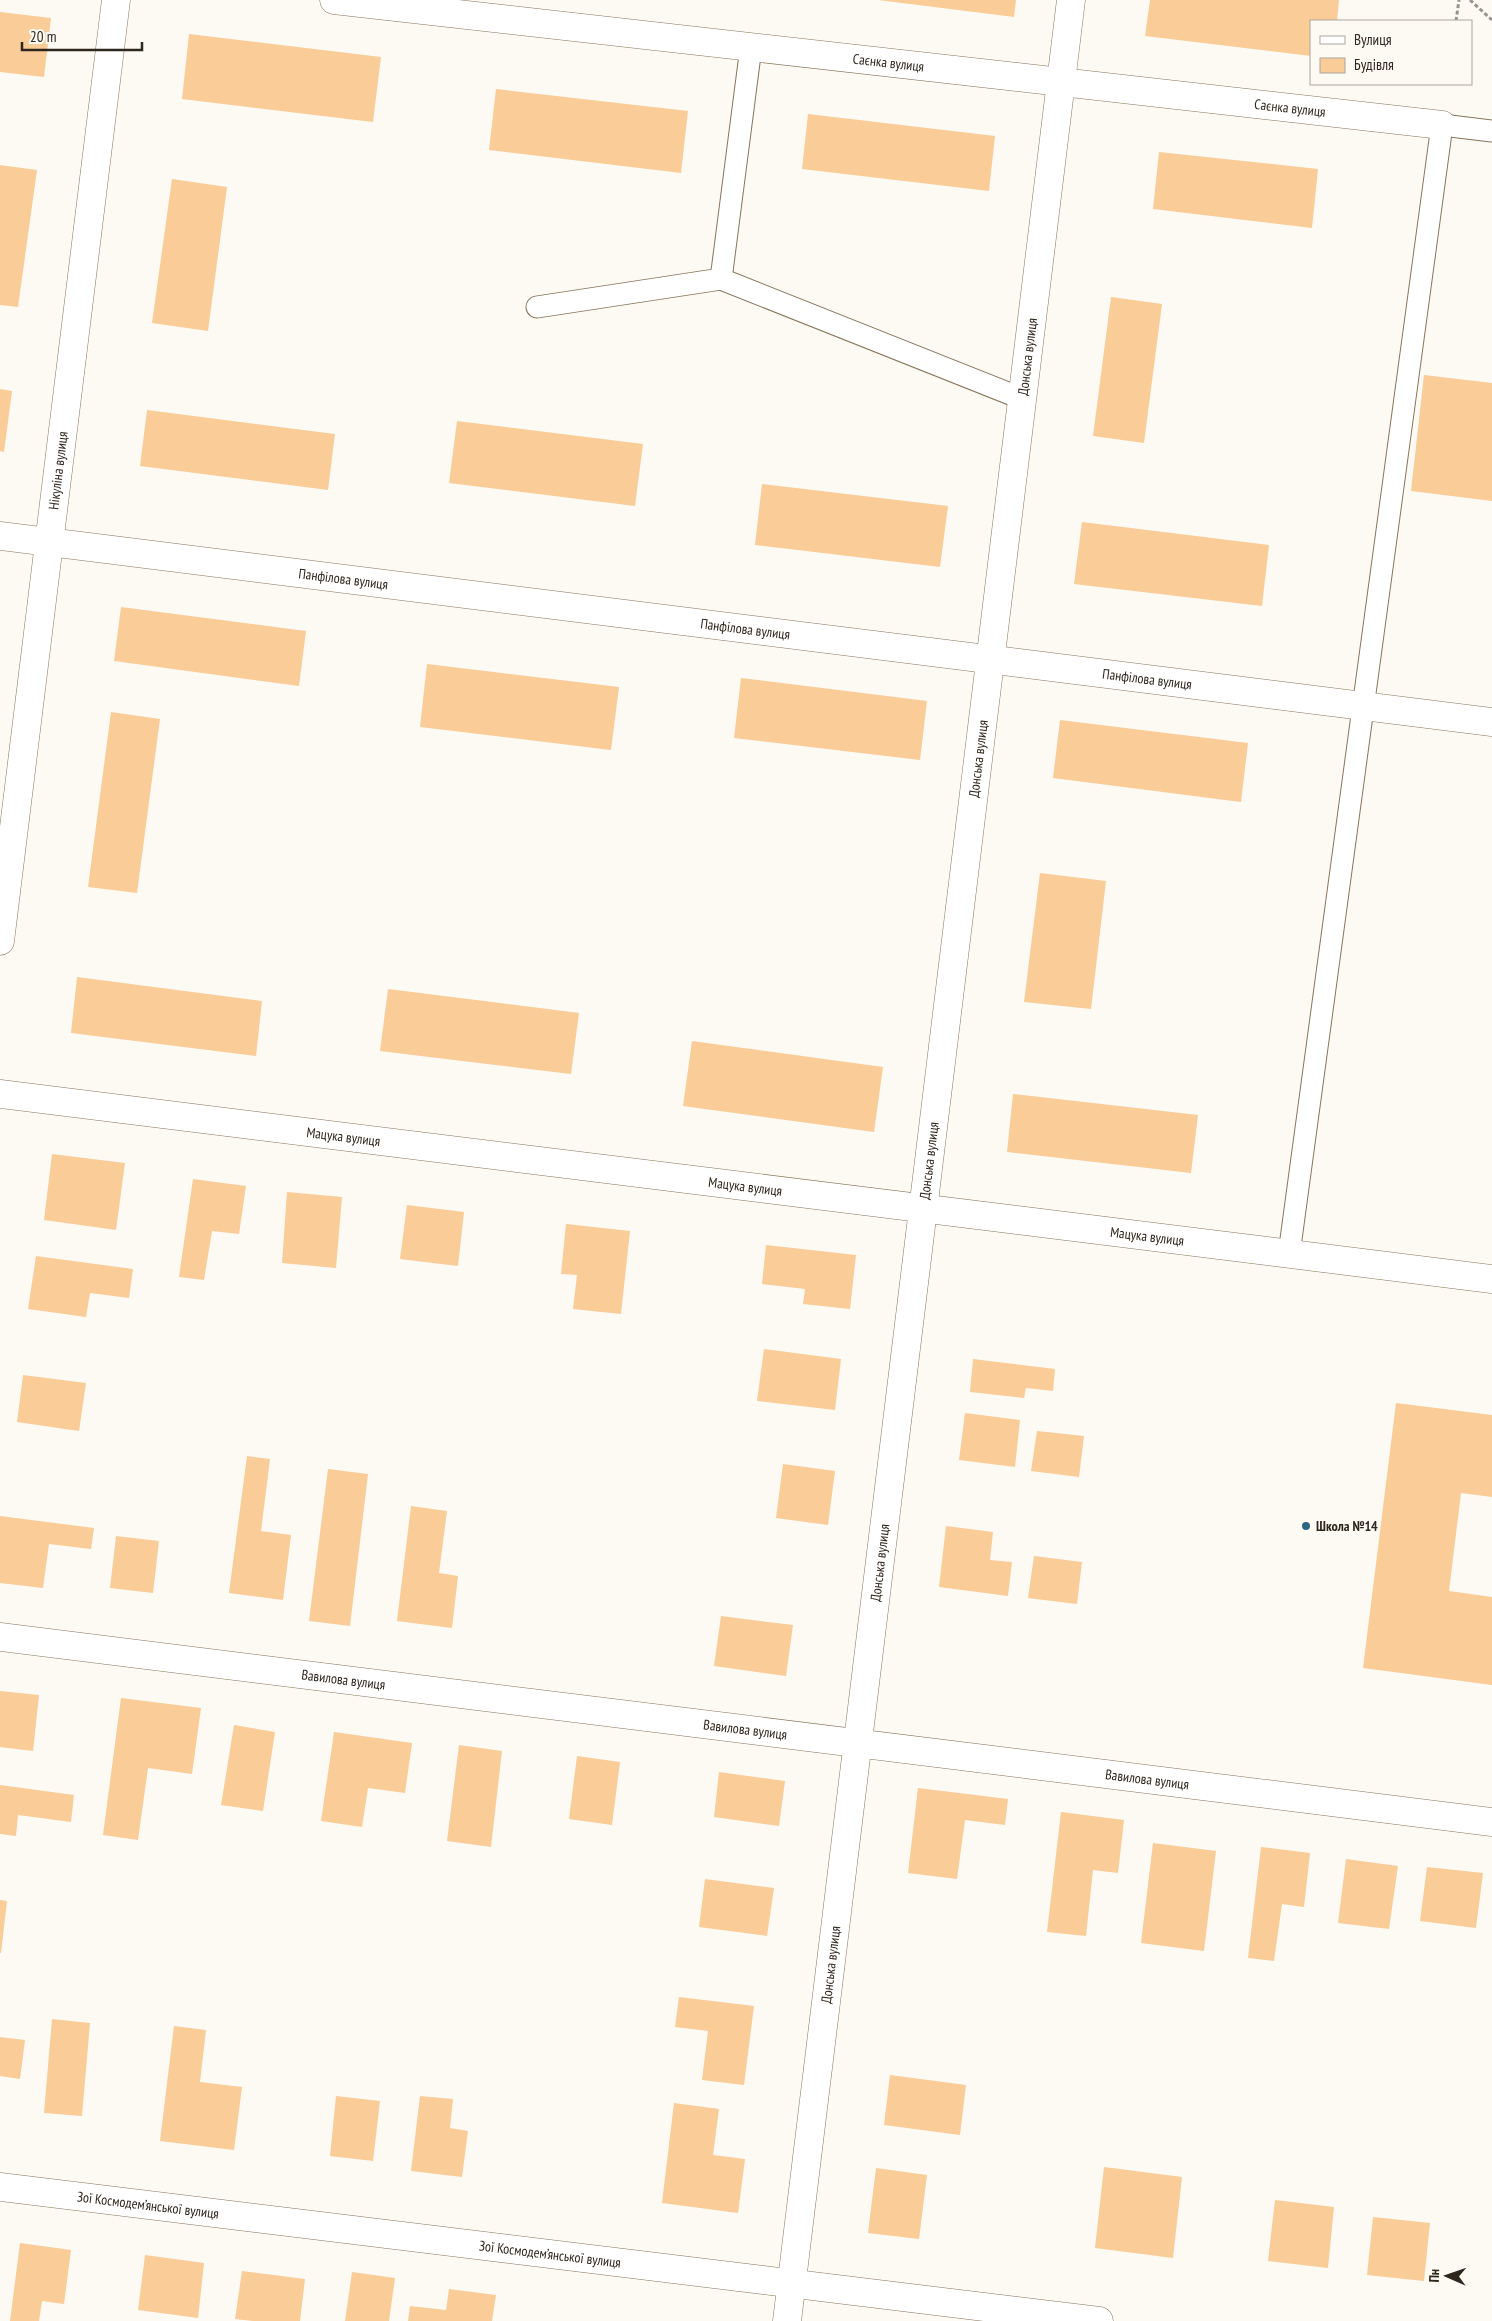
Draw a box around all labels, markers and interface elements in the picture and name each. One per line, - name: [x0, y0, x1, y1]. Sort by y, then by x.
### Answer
- scale bar: [22, 20, 142, 52]
- legend: [1310, 20, 1472, 85]
- text: 20 m: [30, 27, 56, 46]
- text: Вулиця: [1354, 30, 1392, 49]
- street label: Саєнка вулиця: [852, 50, 925, 76]
- text: Будівля: [1354, 55, 1394, 74]
- street label: Саєнка вулиця: [1253, 95, 1327, 121]
- street label: Донська вулиця: [1014, 317, 1041, 396]
- street label: Нікуліна вулиця: [44, 430, 72, 511]
- street label: Панфілова вулиця: [298, 564, 389, 593]
- street label: Панфілова вулиця: [699, 614, 791, 643]
- street label: Панфілова вулиця: [1101, 665, 1193, 694]
- street label: Донська вулиця: [965, 719, 992, 798]
- street label: Донська вулиця: [915, 1121, 943, 1200]
- street label: Мацука вулиця: [305, 1123, 381, 1150]
- street label: Мацука вулиця: [707, 1173, 783, 1200]
- street label: Мацука вулиця: [1109, 1223, 1185, 1250]
- place label: Школа №14: [1316, 1517, 1378, 1535]
- marker: Школа №14: [1300, 1520, 1312, 1532]
- street label: Донська вулиця: [866, 1523, 893, 1602]
- street label: Вавилова вулиця: [300, 1665, 386, 1694]
- street label: Вавилова вулиця: [702, 1715, 788, 1744]
- street label: Вавилова вулиця: [1104, 1765, 1190, 1793]
- street label: Донська вулиця: [817, 1925, 844, 2004]
- street label: Зої Космодем’янської вулиця: [76, 2187, 220, 2223]
- street label: Зої Космодем’янської вулиця: [478, 2236, 622, 2272]
- north arrow: [1422, 2251, 1472, 2301]
- text: Пн: [1425, 2268, 1443, 2283]

